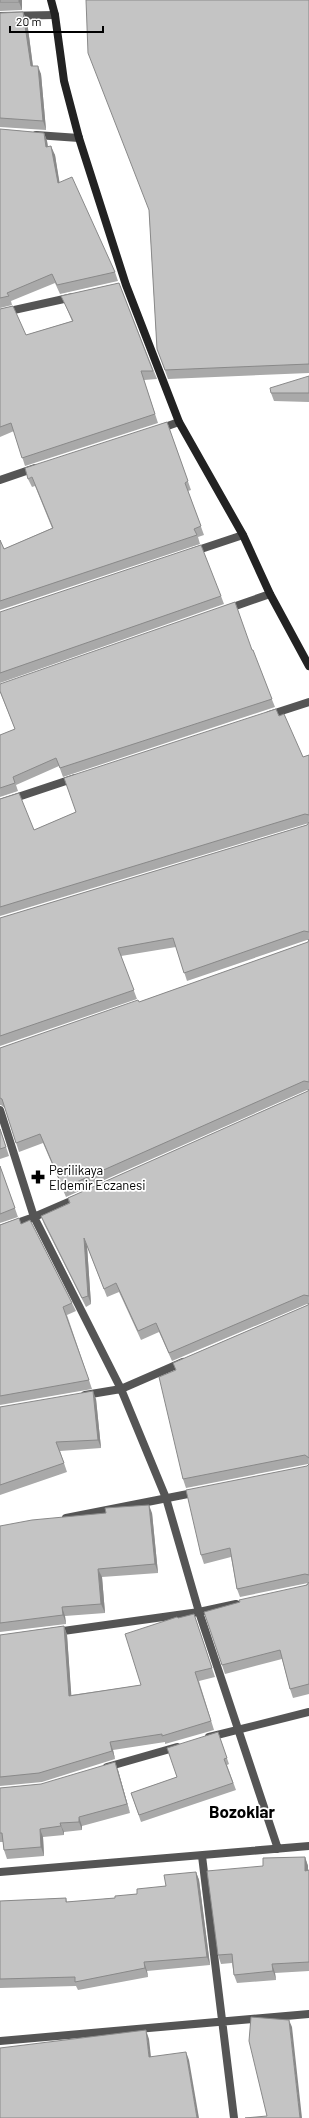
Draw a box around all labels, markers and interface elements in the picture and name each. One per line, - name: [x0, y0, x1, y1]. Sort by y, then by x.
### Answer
- scale bar: [10, 8, 103, 34]
- text: 20 m: [16, 14, 42, 28]
- place label: Perilikaya Eldemir Eczanesi: [49, 1162, 146, 1193]
- pharmacy icon: Perilikaya Eldemir Eczanesi: [30, 1169, 46, 1185]
- district label: Bozoklar: [209, 1801, 275, 1821]

